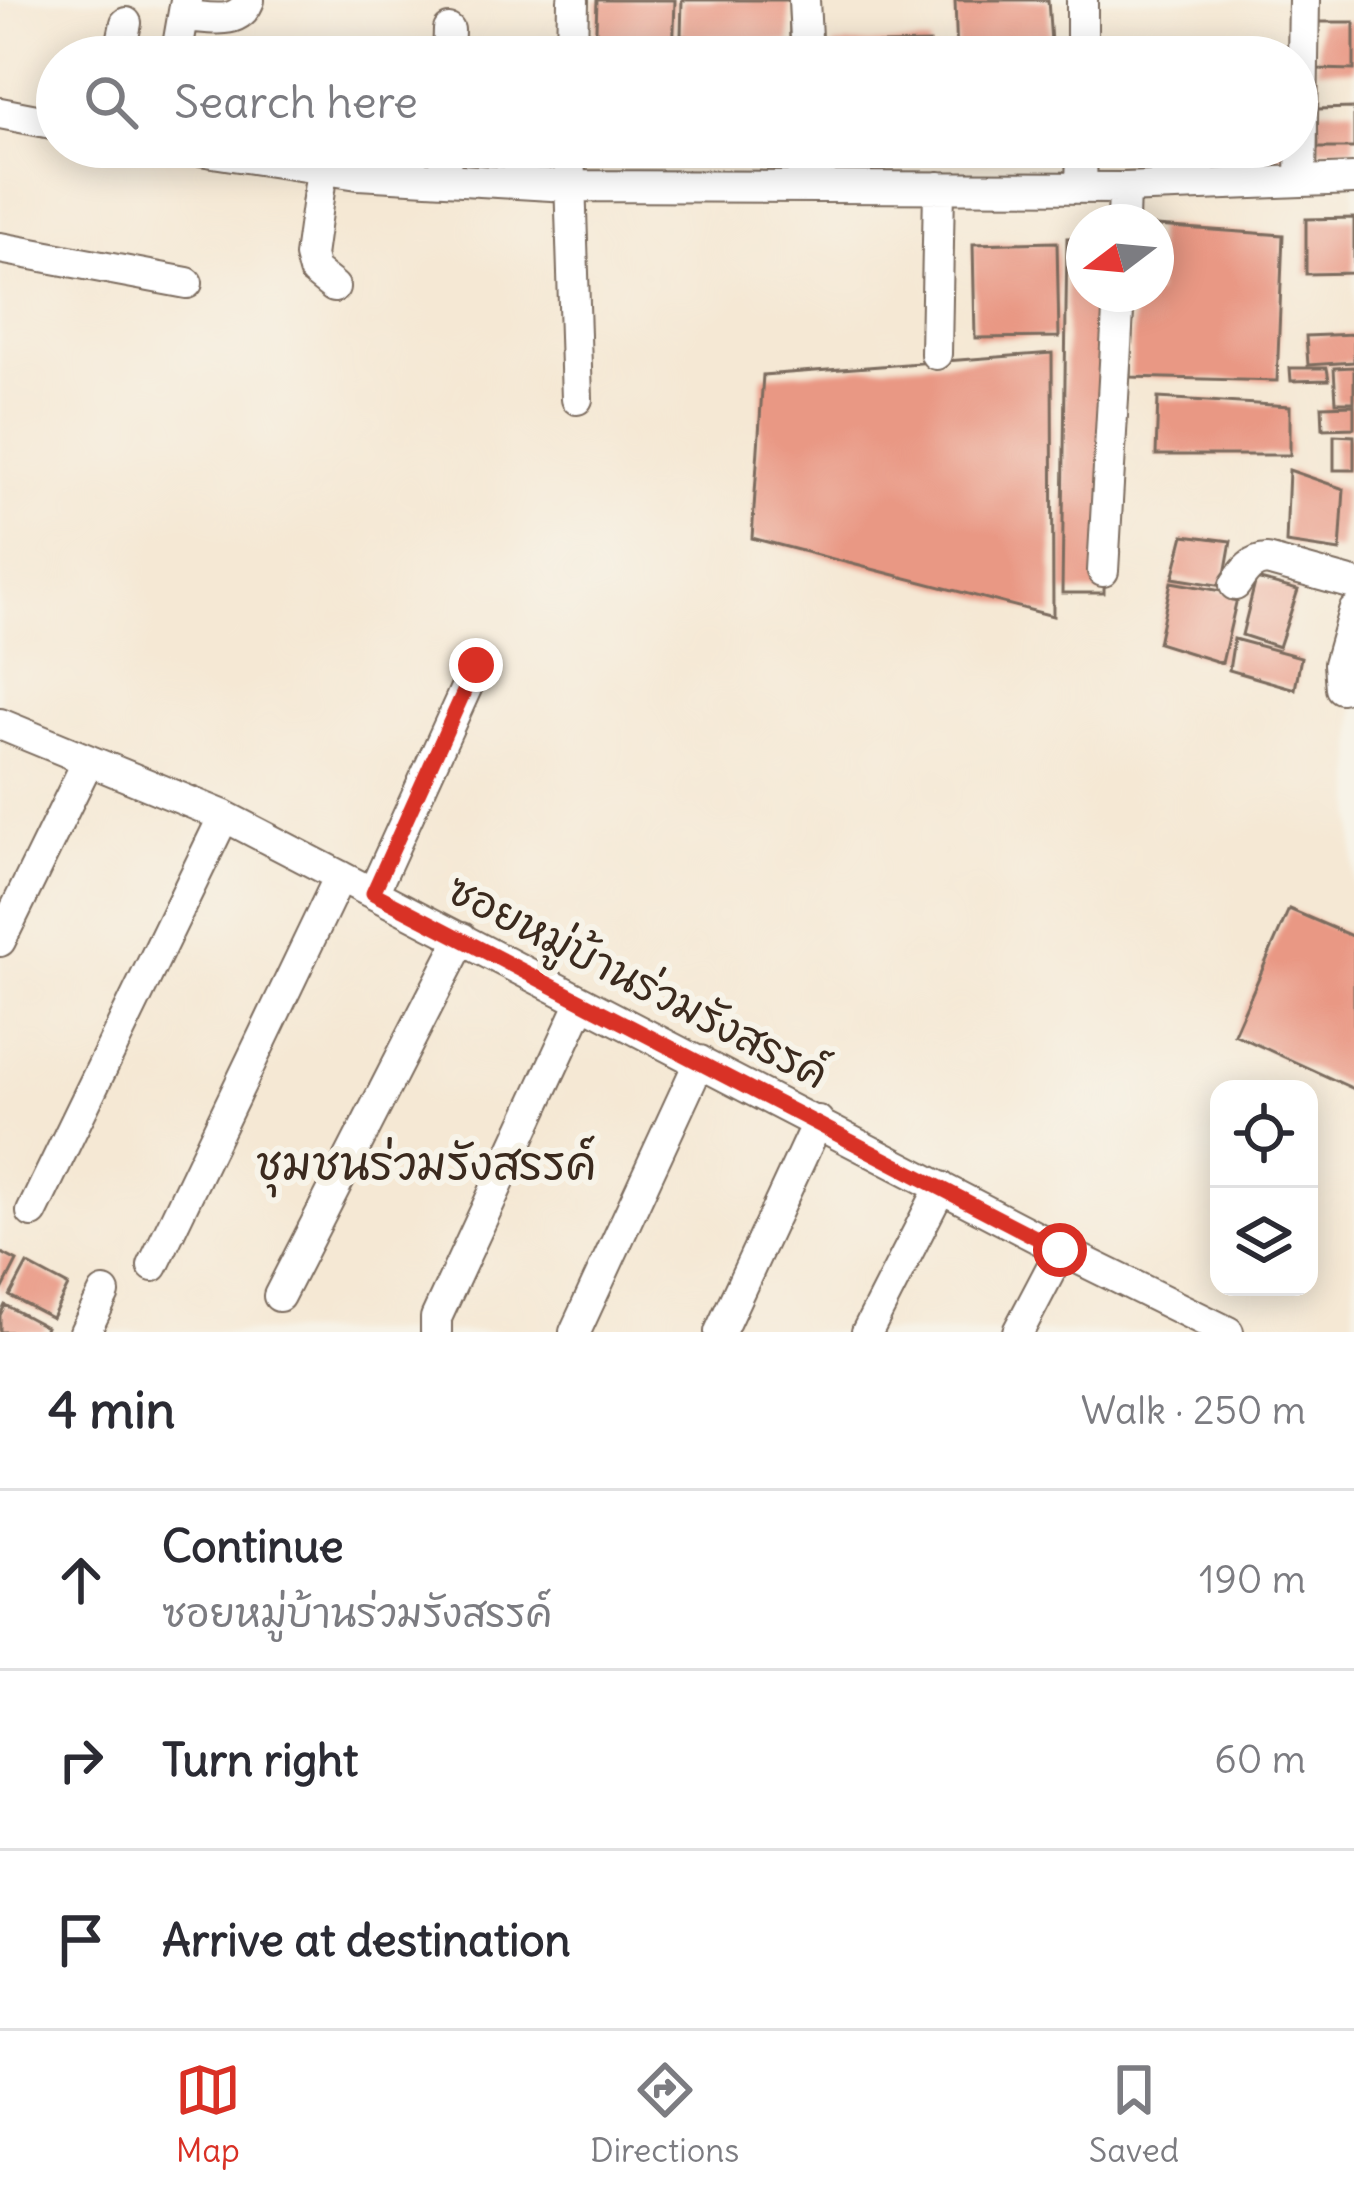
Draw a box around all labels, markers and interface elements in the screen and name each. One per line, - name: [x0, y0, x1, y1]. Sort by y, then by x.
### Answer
- search box: [36, 36, 1318, 168]
- icon: search: [78, 69, 144, 135]
- text: Search here: [174, 74, 418, 130]
- north arrow: [1066, 204, 1174, 312]
- route end: [449, 638, 503, 692]
- street label: ซอยหมู่บ้านร่วมรังสรรค์: [437, 862, 837, 1104]
- map controls: [1210, 1080, 1318, 1296]
- button: locate: [1210, 1080, 1318, 1188]
- district label: ชุมชนร่วมรังสรรค์: [256, 1135, 596, 1198]
- button: layers: [1210, 1188, 1318, 1296]
- route start: [1033, 1223, 1087, 1277]
- text: 4 min: [48, 1378, 175, 1442]
- text: Walk · 250 m: [1081, 1386, 1306, 1435]
- text: Continue: [162, 1518, 344, 1574]
- icon: ahead: [48, 1547, 114, 1613]
- text: 190 m: [1199, 1555, 1306, 1604]
- text: ซอยหมู่บ้านร่วมรังสรรค์: [162, 1589, 552, 1638]
- icon: right: [48, 1727, 114, 1793]
- text: Turn right: [162, 1732, 358, 1788]
- text: 60 m: [1214, 1735, 1306, 1784]
- icon: arrive: [48, 1907, 114, 1973]
- text: Arrive at destination: [162, 1912, 571, 1968]
- tab: Map: [175, 2057, 241, 2171]
- tab: Directions: [590, 2057, 739, 2171]
- tab: Saved: [1089, 2057, 1179, 2171]

